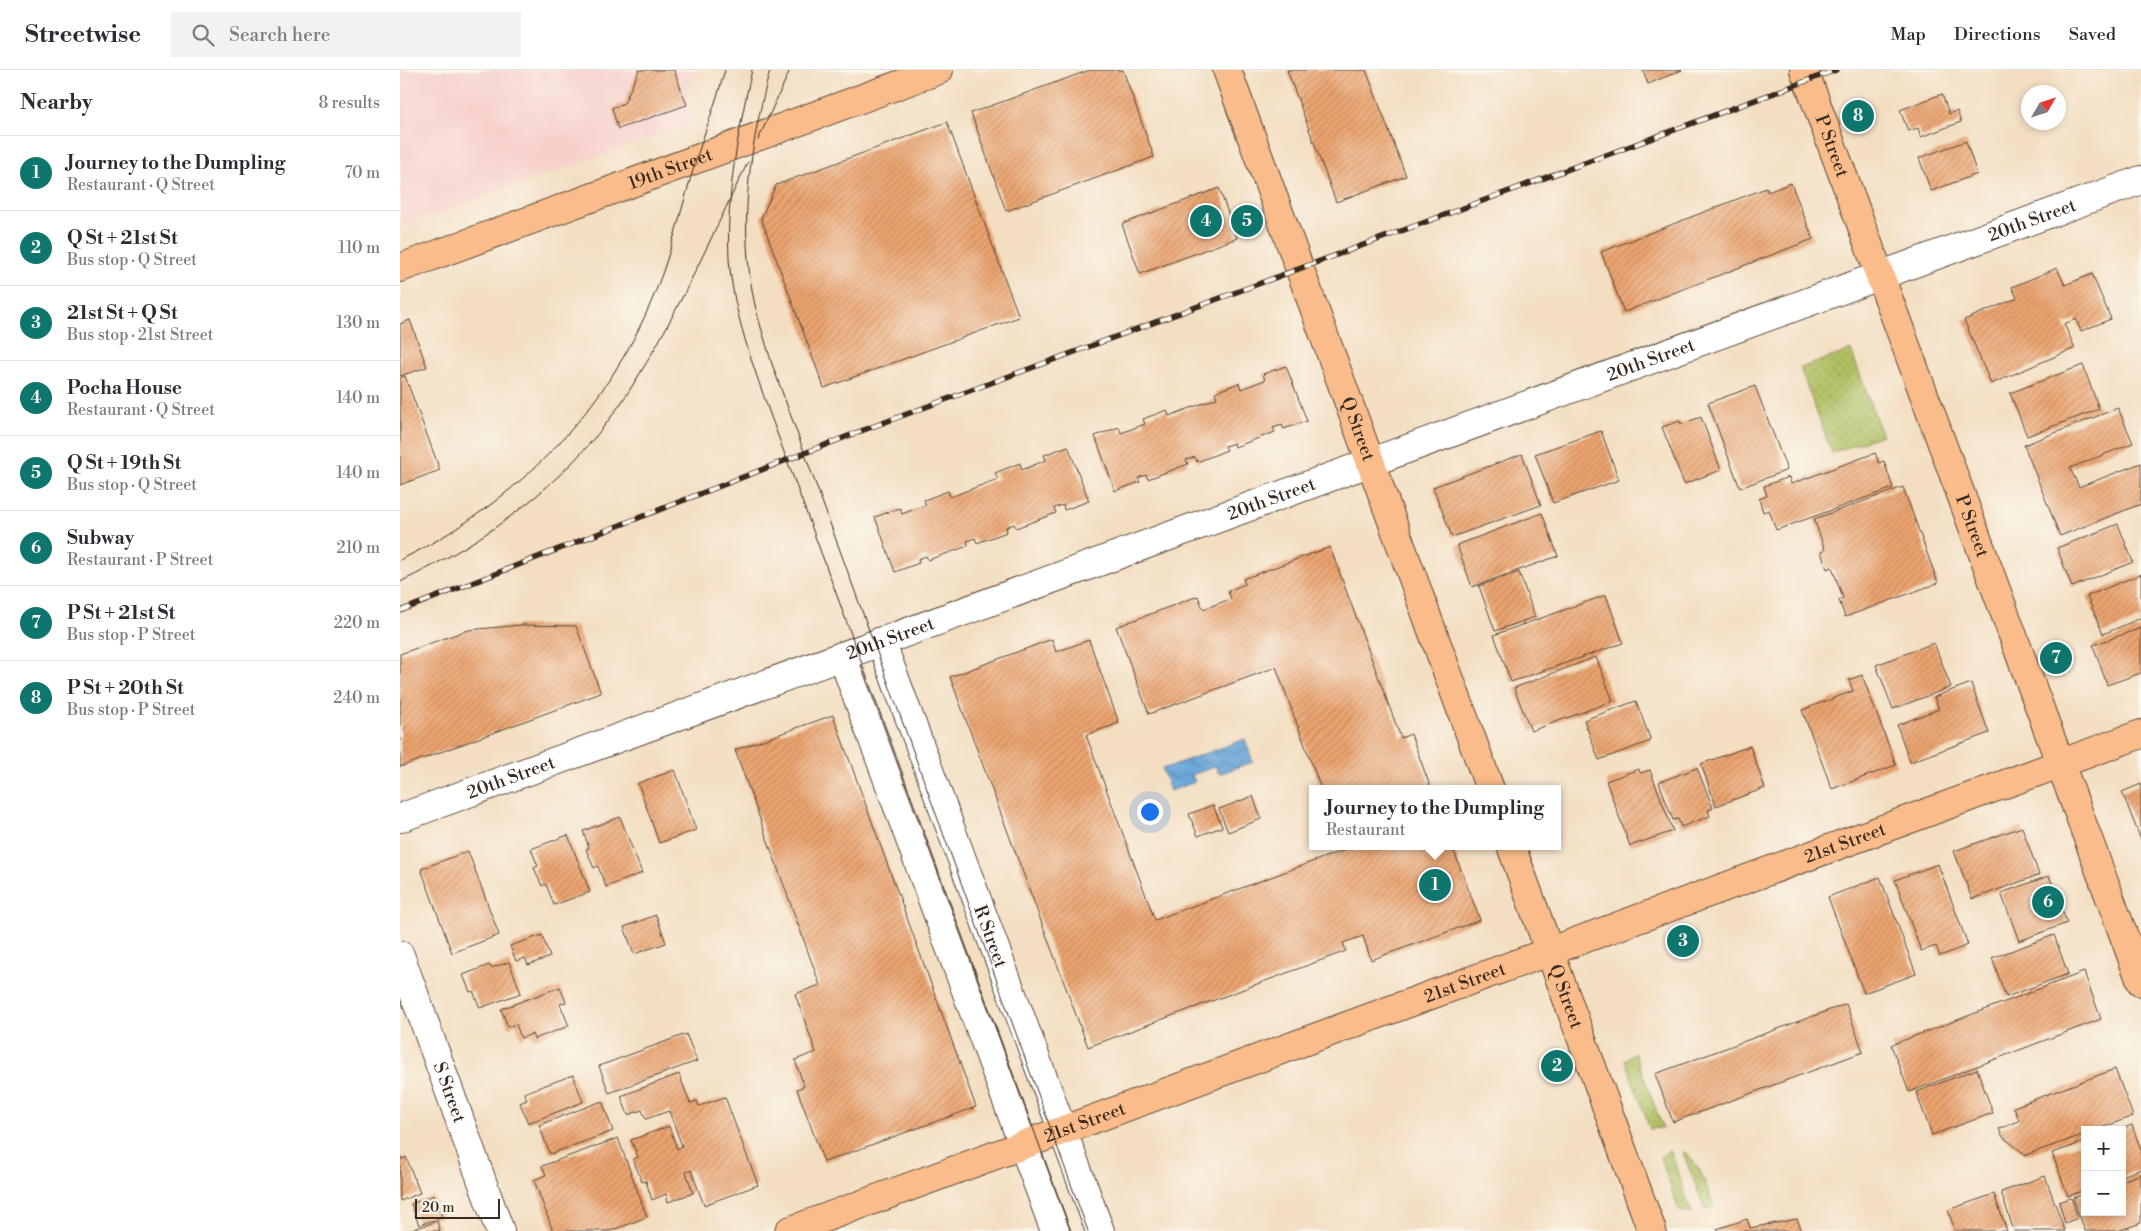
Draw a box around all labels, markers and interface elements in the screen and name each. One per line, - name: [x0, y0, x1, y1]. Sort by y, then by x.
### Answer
- search box: [171, 12, 521, 57]
- text: Streetwise: [25, 20, 141, 50]
- icon: search: [189, 21, 217, 49]
- text: Search here: [229, 23, 330, 47]
- text: Map: [1890, 23, 1926, 46]
- text: Directions: [1954, 23, 2041, 46]
- text: Saved: [2069, 23, 2116, 46]
- north arrow: [2021, 85, 2066, 130]
- text: Nearby: [20, 90, 93, 116]
- text: 8 results: [318, 93, 380, 113]
- pin: 8: [1842, 97, 1874, 135]
- street label: P Street: [1810, 112, 1854, 181]
- street label: 19th Street: [625, 143, 716, 195]
- text: Journey to the Dumpling: [67, 151, 285, 175]
- text: 1: [32, 163, 40, 183]
- text: 70 m: [344, 163, 380, 183]
- text: Restaurant · Q Street: [67, 175, 215, 195]
- street label: 20th Street: [1985, 194, 2080, 247]
- pin: 4: [1190, 202, 1222, 240]
- pin: 5: [1231, 202, 1263, 240]
- text: Q St + 21st St: [67, 226, 178, 250]
- text: 2: [31, 238, 41, 258]
- text: 110 m: [338, 238, 380, 258]
- text: Bus stop · Q Street: [67, 250, 197, 270]
- text: 21st St + Q St: [67, 301, 178, 325]
- text: 3: [31, 313, 41, 333]
- text: 130 m: [336, 313, 380, 333]
- text: Bus stop · 21st Street: [67, 325, 214, 345]
- street label: 20th Street: [1604, 333, 1699, 387]
- text: Pocha House: [67, 376, 182, 400]
- text: 4: [31, 388, 41, 408]
- text: 140 m: [336, 388, 380, 408]
- street label: Q Street: [1335, 394, 1380, 465]
- text: Restaurant · Q Street: [67, 400, 215, 420]
- text: Q St + 19th St: [67, 451, 181, 475]
- text: 5: [31, 463, 41, 483]
- text: 140 m: [336, 463, 380, 483]
- street label: 20th Street: [1224, 472, 1319, 526]
- text: Bus stop · Q Street: [67, 475, 197, 495]
- street label: P Street: [1950, 492, 1994, 561]
- text: Subway: [67, 526, 134, 550]
- text: 6: [31, 538, 41, 558]
- text: 210 m: [336, 538, 380, 558]
- text: Restaurant · P Street: [67, 550, 213, 570]
- text: P St + 21st St: [67, 601, 175, 625]
- street label: 20th Street: [843, 612, 938, 666]
- text: 7: [31, 613, 41, 633]
- text: 220 m: [334, 613, 380, 633]
- text: Bus stop · P Street: [67, 625, 195, 645]
- pin: 7: [2040, 639, 2072, 677]
- text: P St + 20th St: [67, 676, 184, 700]
- text: 8: [31, 688, 41, 708]
- text: 240 m: [333, 688, 380, 708]
- text: Bus stop · P Street: [67, 700, 195, 720]
- street label: 20th Street: [464, 751, 559, 805]
- popup: [1309, 785, 1561, 850]
- text: Journey to the Dumpling: [1326, 796, 1544, 820]
- your location: [1137, 799, 1163, 825]
- street label: 21st Street: [1801, 818, 1890, 869]
- text: Restaurant: [1326, 820, 1405, 840]
- pin: 1: [1419, 866, 1451, 904]
- pin: 6: [2032, 883, 2064, 921]
- street label: R Street: [968, 902, 1012, 972]
- pin: 3: [1667, 922, 1699, 960]
- street label: 21st Street: [1421, 957, 1510, 1009]
- street label: Q Street: [1543, 961, 1588, 1032]
- pin: 2: [1541, 1047, 1573, 1085]
- street label: S Street: [428, 1059, 471, 1127]
- street label: 21st Street: [1041, 1097, 1129, 1148]
- map controls: [2081, 1126, 2126, 1216]
- button: +: [2081, 1126, 2126, 1171]
- button: −: [2081, 1171, 2126, 1216]
- scale bar: [415, 1196, 500, 1219]
- text: 20 m: [422, 1199, 454, 1217]

